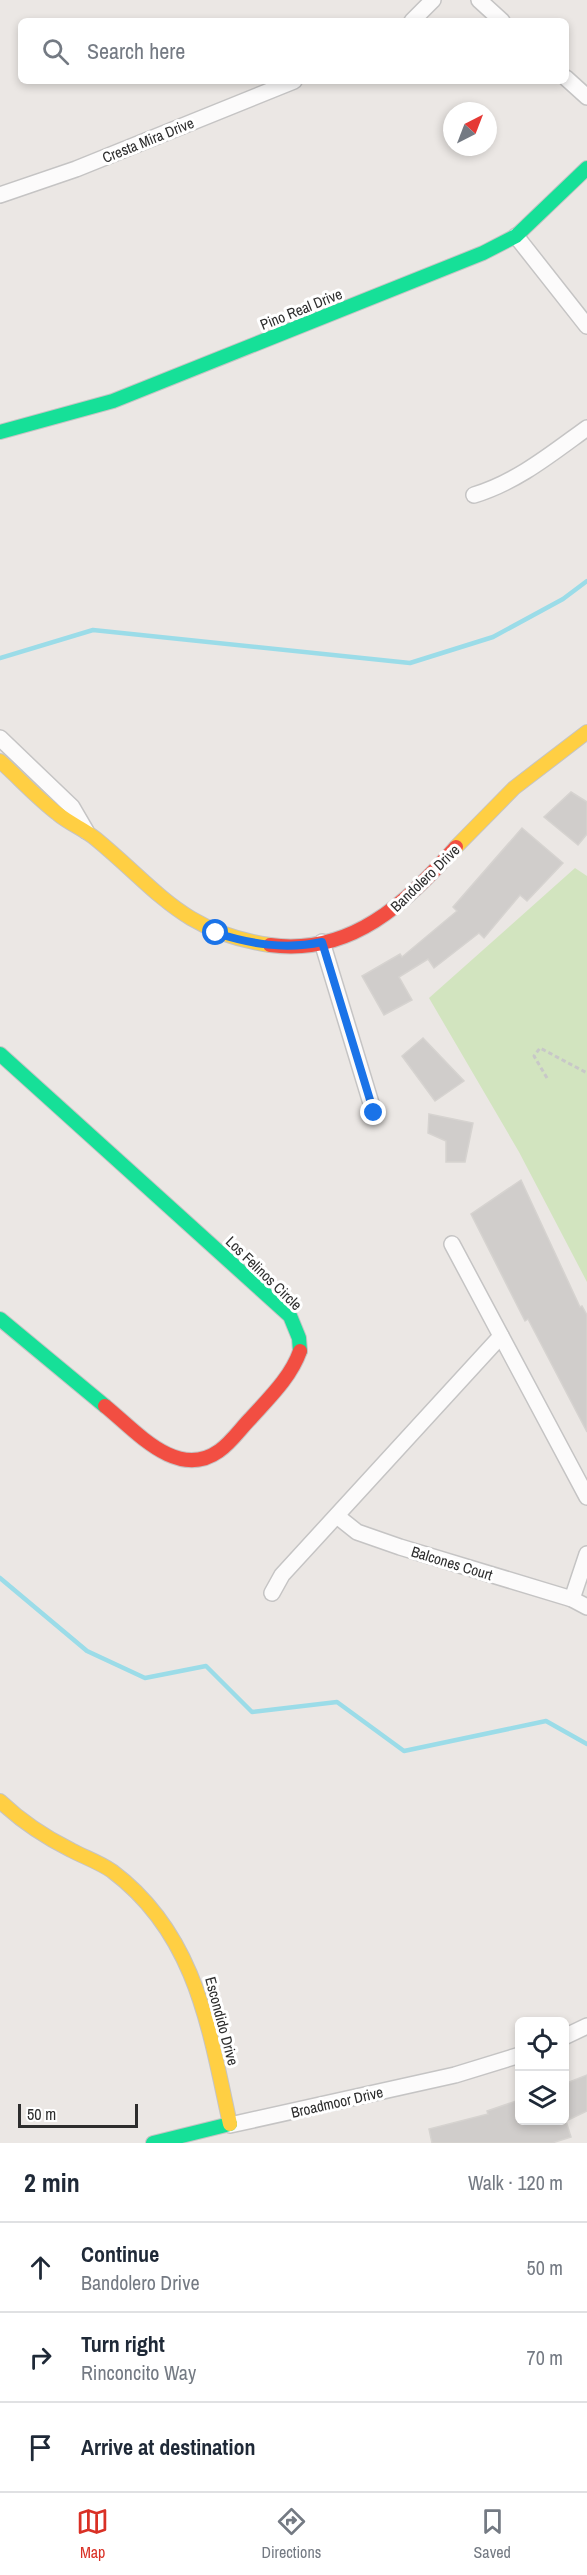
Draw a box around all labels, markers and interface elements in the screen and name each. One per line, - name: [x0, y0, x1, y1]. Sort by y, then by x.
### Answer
- search box: [18, 18, 569, 84]
- icon: search: [39, 35, 72, 68]
- text: Search here: [87, 36, 185, 66]
- north arrow: [443, 102, 497, 156]
- street label: Cresta Mira Drive: [99, 112, 197, 168]
- street label: Pino Real Drive: [257, 283, 345, 335]
- street label: Bandolero Drive: [386, 839, 464, 916]
- route start: [202, 919, 228, 945]
- route end: [360, 1099, 386, 1125]
- street label: Los Felinos Circle: [221, 1231, 307, 1315]
- street label: Balcones Court: [409, 1541, 496, 1586]
- street label: Escondido Drive: [200, 1974, 244, 2068]
- map controls: [515, 2017, 569, 2125]
- button: locate: [515, 2017, 569, 2071]
- button: layers: [515, 2071, 569, 2125]
- street label: Broadmoor Drive: [289, 2081, 385, 2123]
- scale bar: [18, 2101, 138, 2128]
- text: 50 m: [27, 2103, 56, 2125]
- text: 2 min: [24, 2165, 80, 2200]
- text: Walk · 120 m: [468, 2169, 563, 2196]
- text: Continue: [81, 2239, 159, 2269]
- icon: ahead: [24, 2251, 57, 2284]
- text: 50 m: [527, 2254, 563, 2281]
- text: Bandolero Drive: [81, 2269, 200, 2296]
- text: Turn right: [81, 2329, 165, 2359]
- icon: right: [24, 2341, 57, 2374]
- text: 70 m: [527, 2344, 563, 2371]
- text: Rinconcito Way: [81, 2359, 196, 2386]
- icon: arrive: [24, 2431, 57, 2464]
- text: Arrive at destination: [81, 2432, 255, 2462]
- tab: Map: [76, 2505, 109, 2563]
- tab: Directions: [261, 2505, 321, 2563]
- tab: Saved: [474, 2505, 511, 2563]

